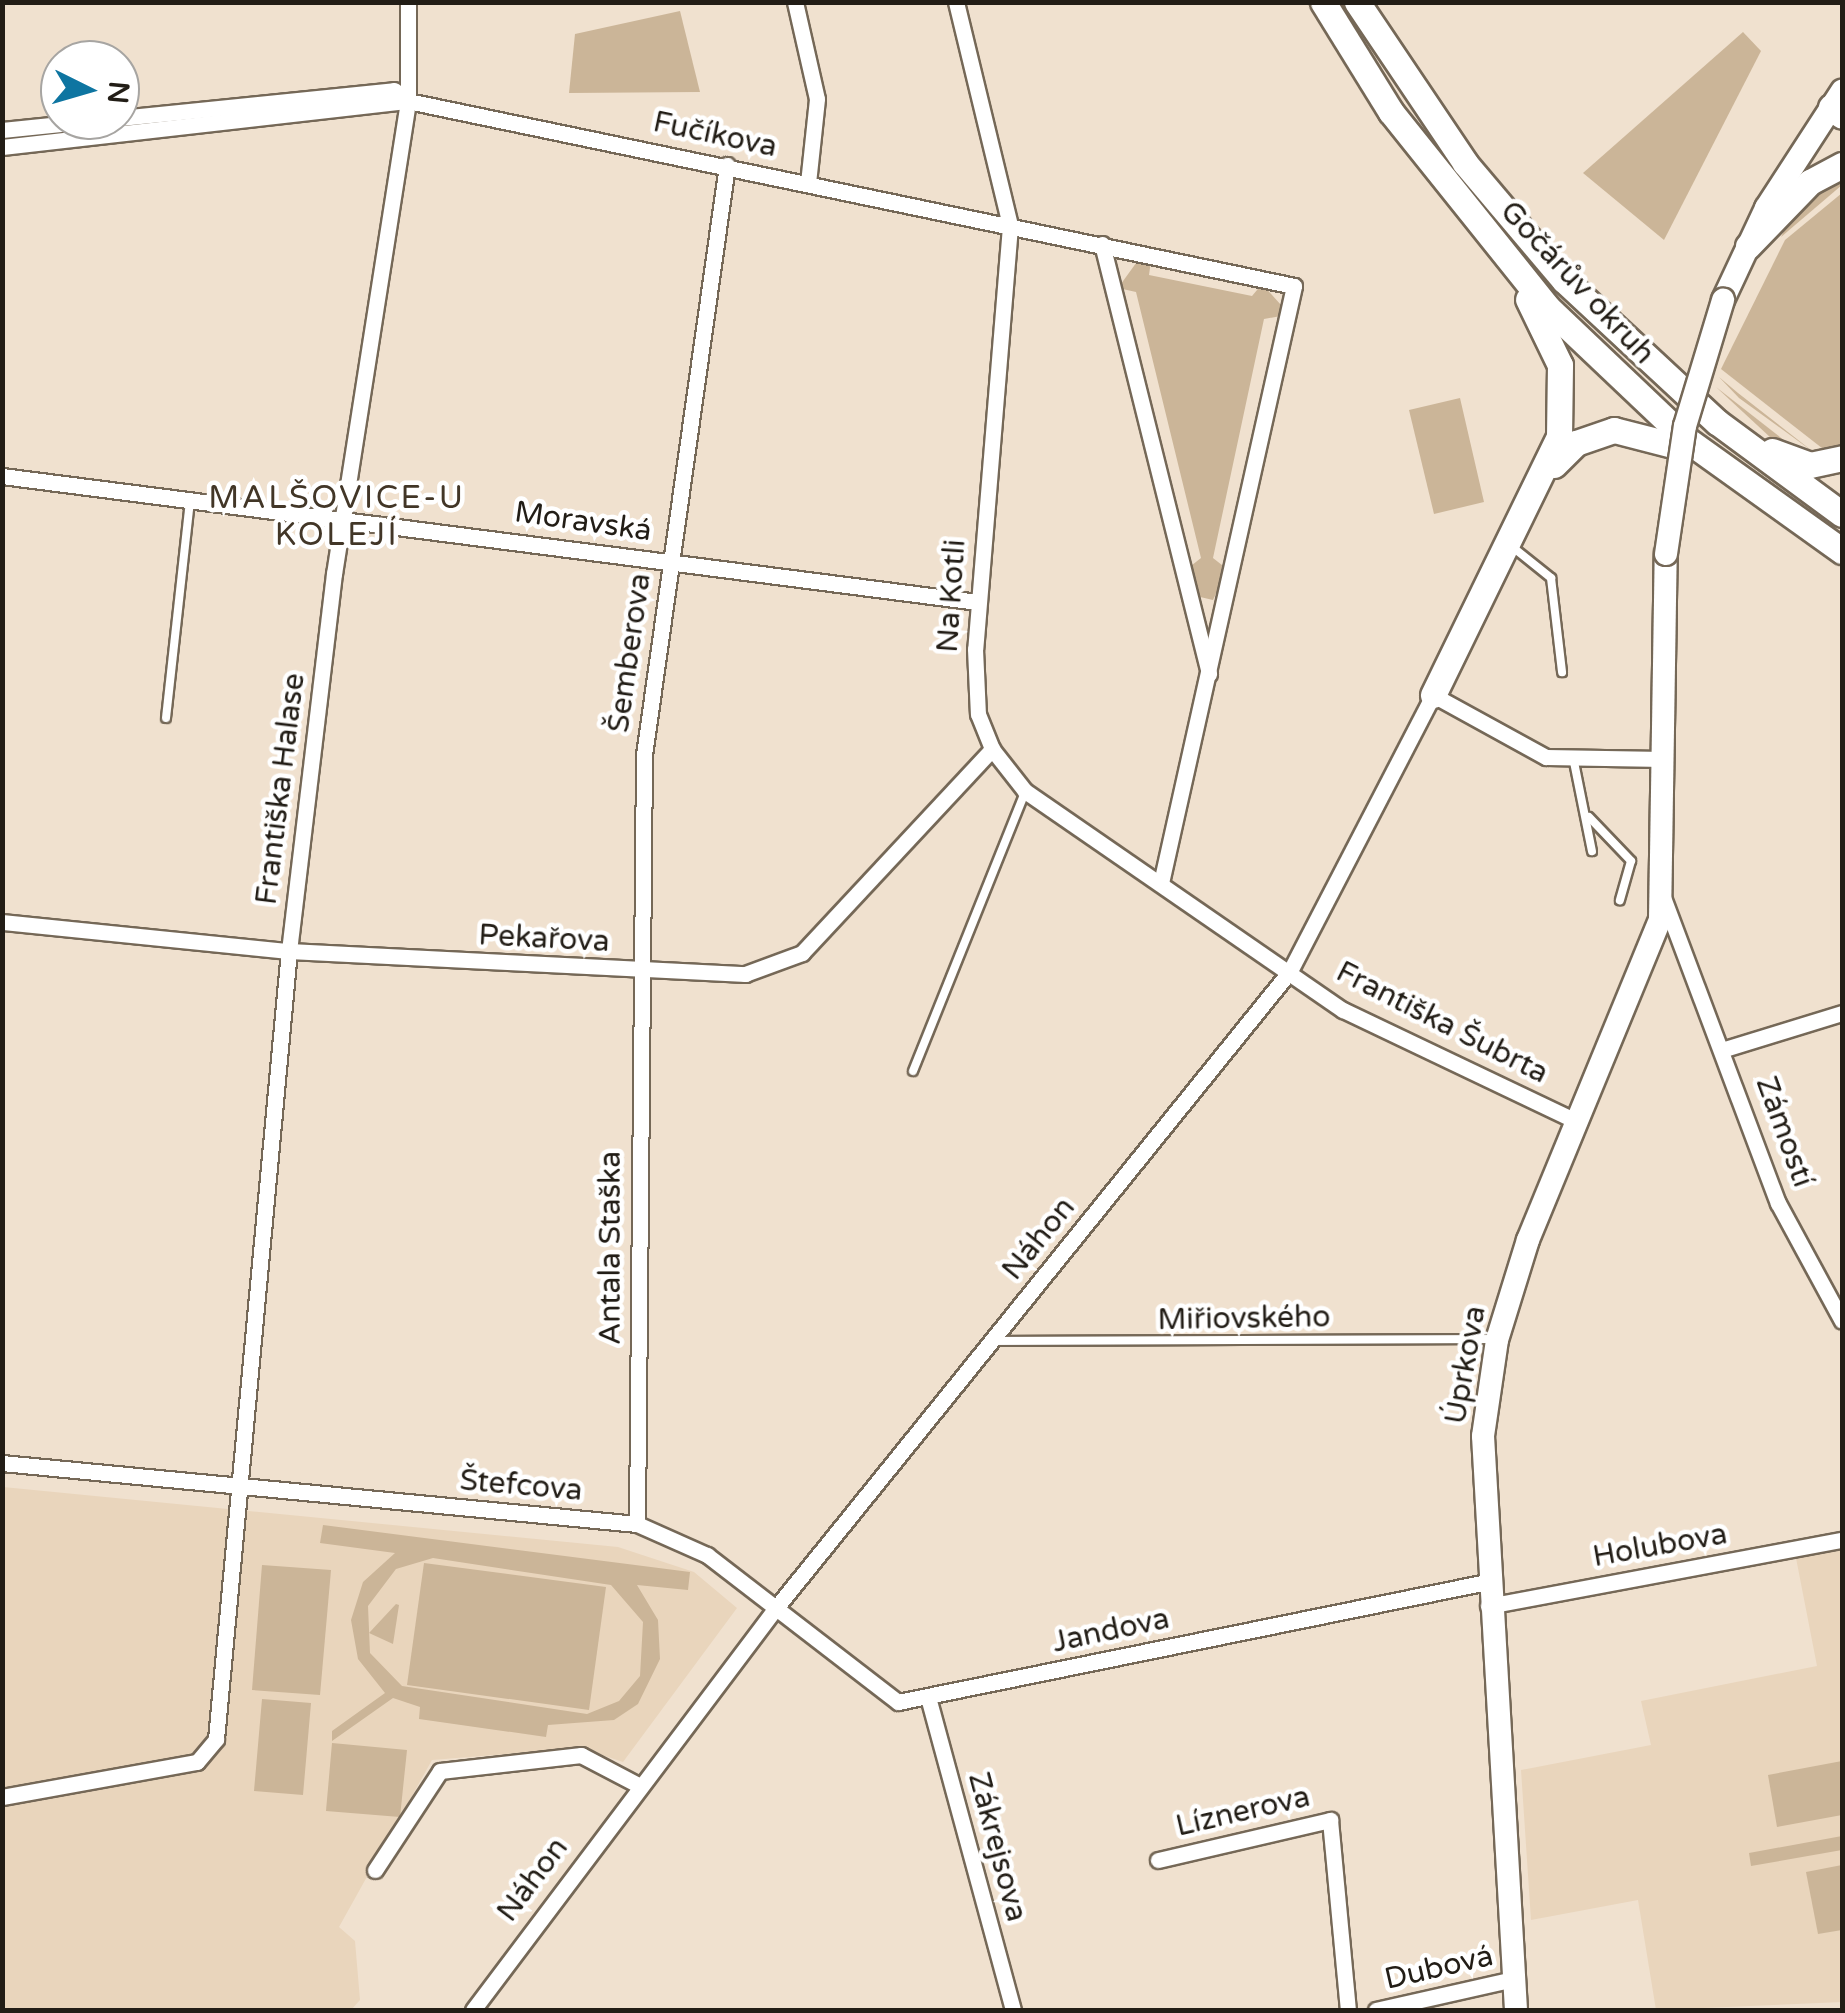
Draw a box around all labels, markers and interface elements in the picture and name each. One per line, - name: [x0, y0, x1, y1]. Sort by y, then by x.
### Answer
- north arrow: [40, 40, 140, 140]
- text: N: [100, 80, 136, 105]
- street label: Fučíkova: [650, 104, 780, 166]
- street label: Gočárův okruh: [1492, 194, 1662, 372]
- district label: MALŠOVICE-U KOLEJÍ: [208, 480, 466, 555]
- street label: Moravská: [512, 495, 654, 549]
- street label: Na Kotli: [930, 538, 974, 654]
- street label: Šemberova: [601, 571, 659, 735]
- street label: Františka Halase: [249, 671, 313, 907]
- street label: Pekařova: [478, 918, 610, 960]
- street label: Františka Šubrta: [1330, 954, 1554, 1092]
- street label: Zámostí: [1747, 1072, 1821, 1192]
- street label: Antala Staška: [593, 1151, 629, 1345]
- street label: Náhon: [995, 1190, 1083, 1288]
- street label: Miřiovského: [1157, 1299, 1331, 1339]
- street label: Úprkova: [1438, 1303, 1494, 1427]
- street label: Štefcova: [458, 1463, 584, 1509]
- street label: Holubova: [1590, 1516, 1730, 1576]
- street label: Jandova: [1049, 1601, 1173, 1661]
- street label: Zákrejsova: [960, 1768, 1034, 1926]
- street label: Líznerova: [1172, 1779, 1314, 1845]
- street label: Náhon: [490, 1831, 576, 1929]
- street label: Dubová: [1381, 1938, 1497, 1998]

